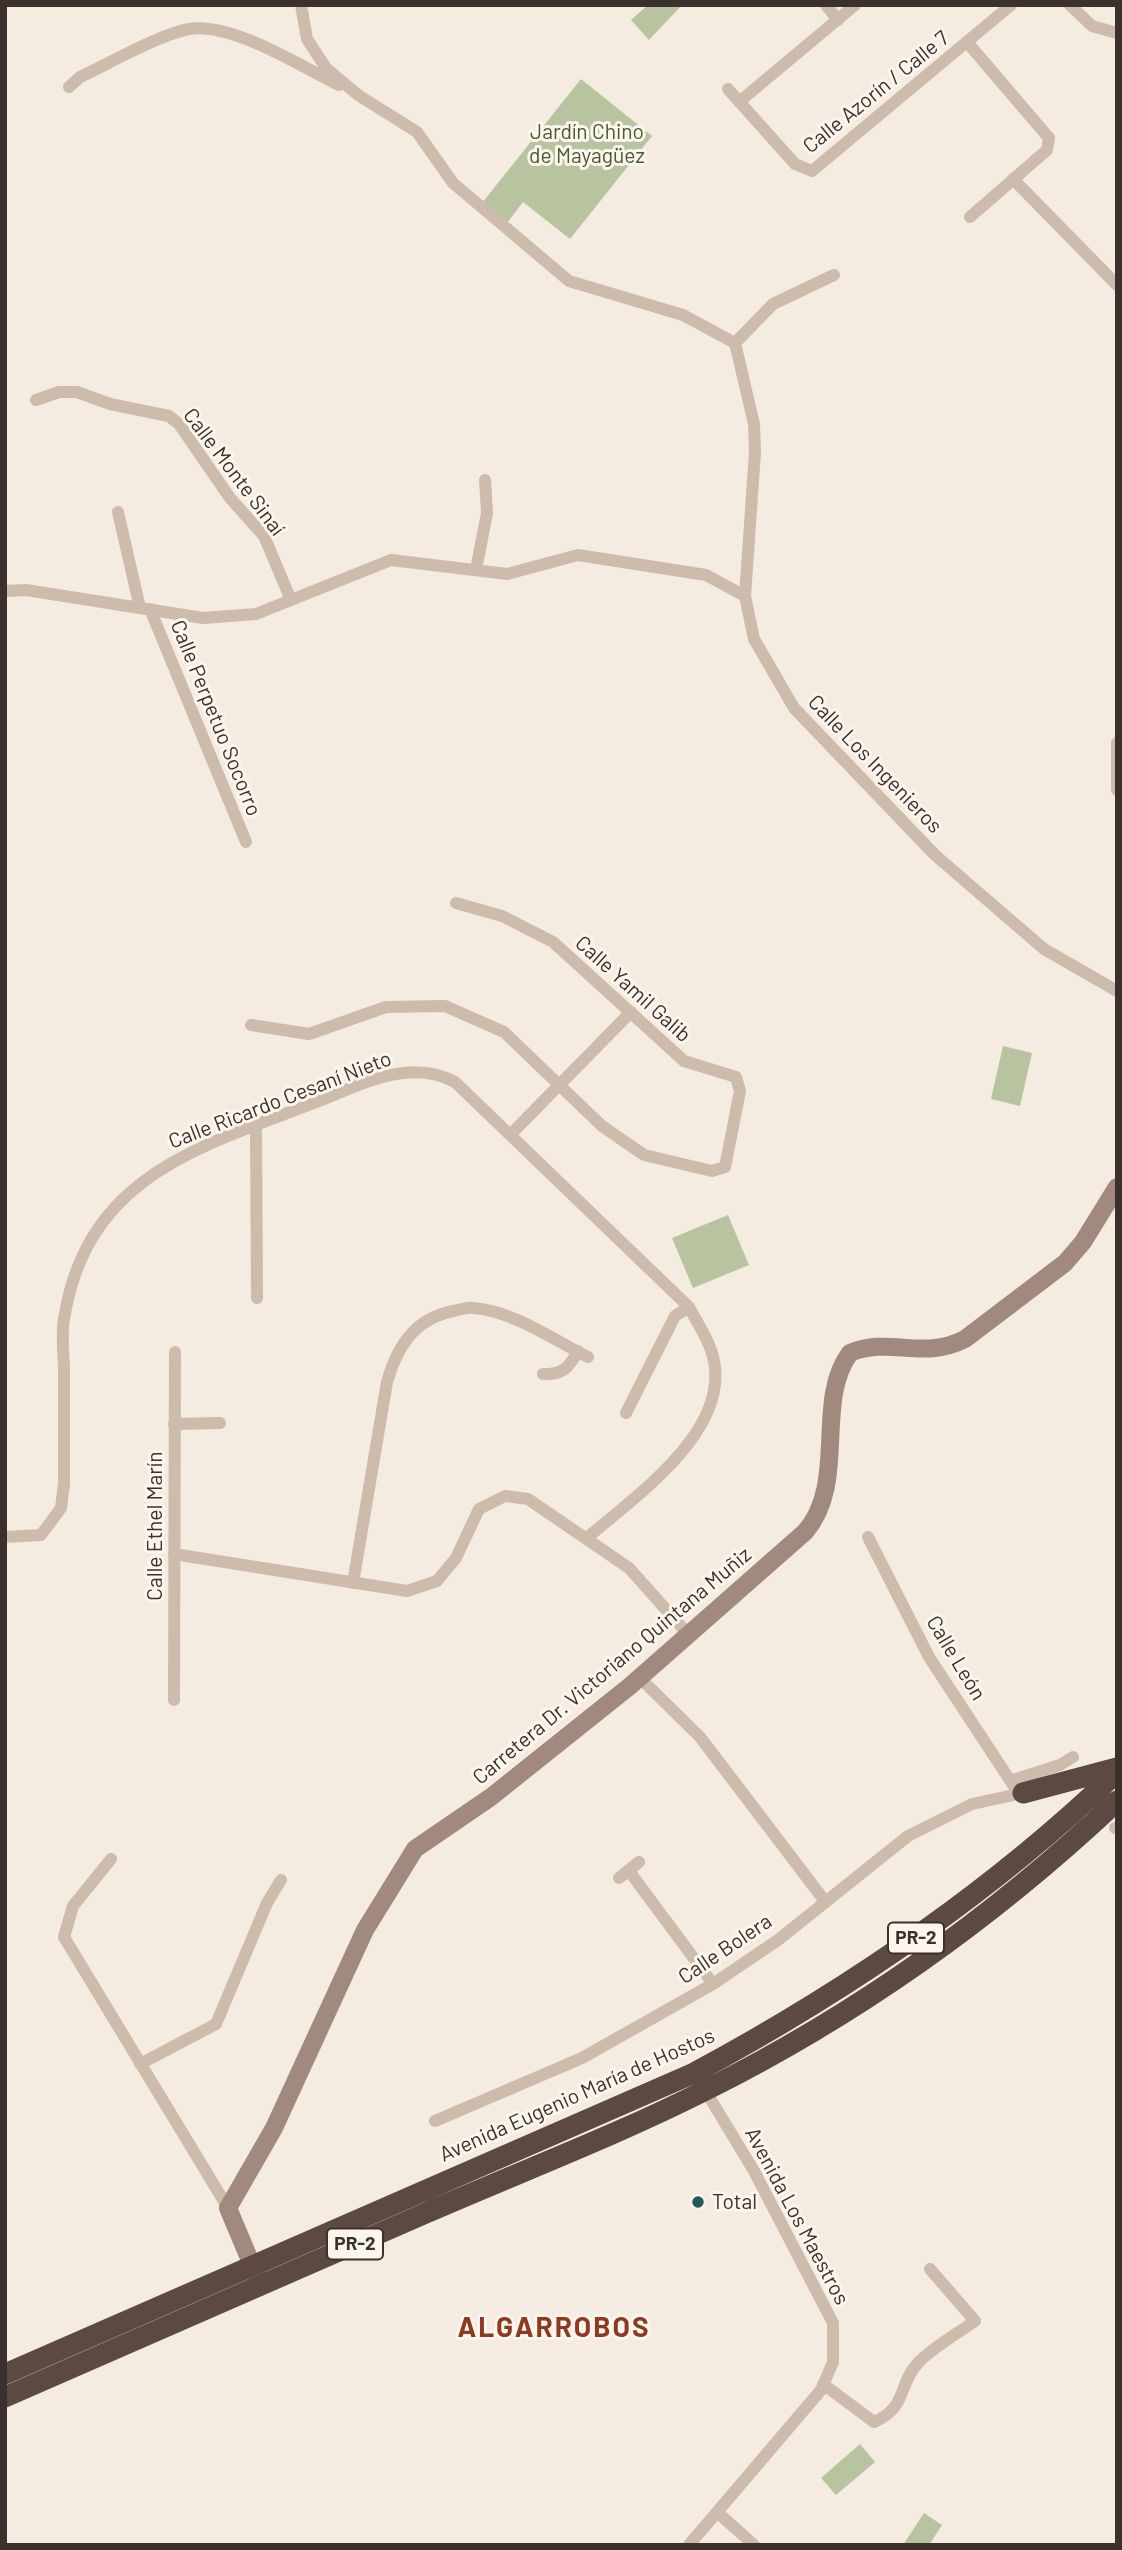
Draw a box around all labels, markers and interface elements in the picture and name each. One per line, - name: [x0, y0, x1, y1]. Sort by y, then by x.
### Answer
- street label: Calle Azorín / Calle 7: [798, 25, 954, 159]
- park label: Jardín Chino de Mayagüez: [529, 119, 645, 169]
- street label: Calle Monte Sinaí: [178, 403, 290, 541]
- street label: Calle Perpetuo Socorro: [165, 616, 267, 820]
- street label: Calle Los Ingenieros: [803, 690, 947, 838]
- street label: Calle Yamil Galib: [570, 930, 696, 1048]
- street label: Calle Ricardo Cesaní Nieto: [165, 1046, 395, 1154]
- street label: Calle Ethel Marín: [142, 1451, 168, 1601]
- street label: Carretera Dr. Victoriano Quintana Muñiz: [468, 1542, 756, 1790]
- street label: Calle León: [921, 1611, 991, 1705]
- street label: Calle Bolera: [673, 1909, 777, 1989]
- road number: PR-2: [888, 1922, 944, 1954]
- street label: Avenida Eugenio María de Hostos: [436, 2023, 718, 2167]
- street label: Avenida Los Maestros: [740, 2123, 854, 2309]
- place label: Total: [712, 2189, 757, 2215]
- marker: Total: [690, 2194, 706, 2210]
- road number: PR-2: [327, 2228, 383, 2260]
- district label: ALGARROBOS: [459, 2311, 649, 2345]

